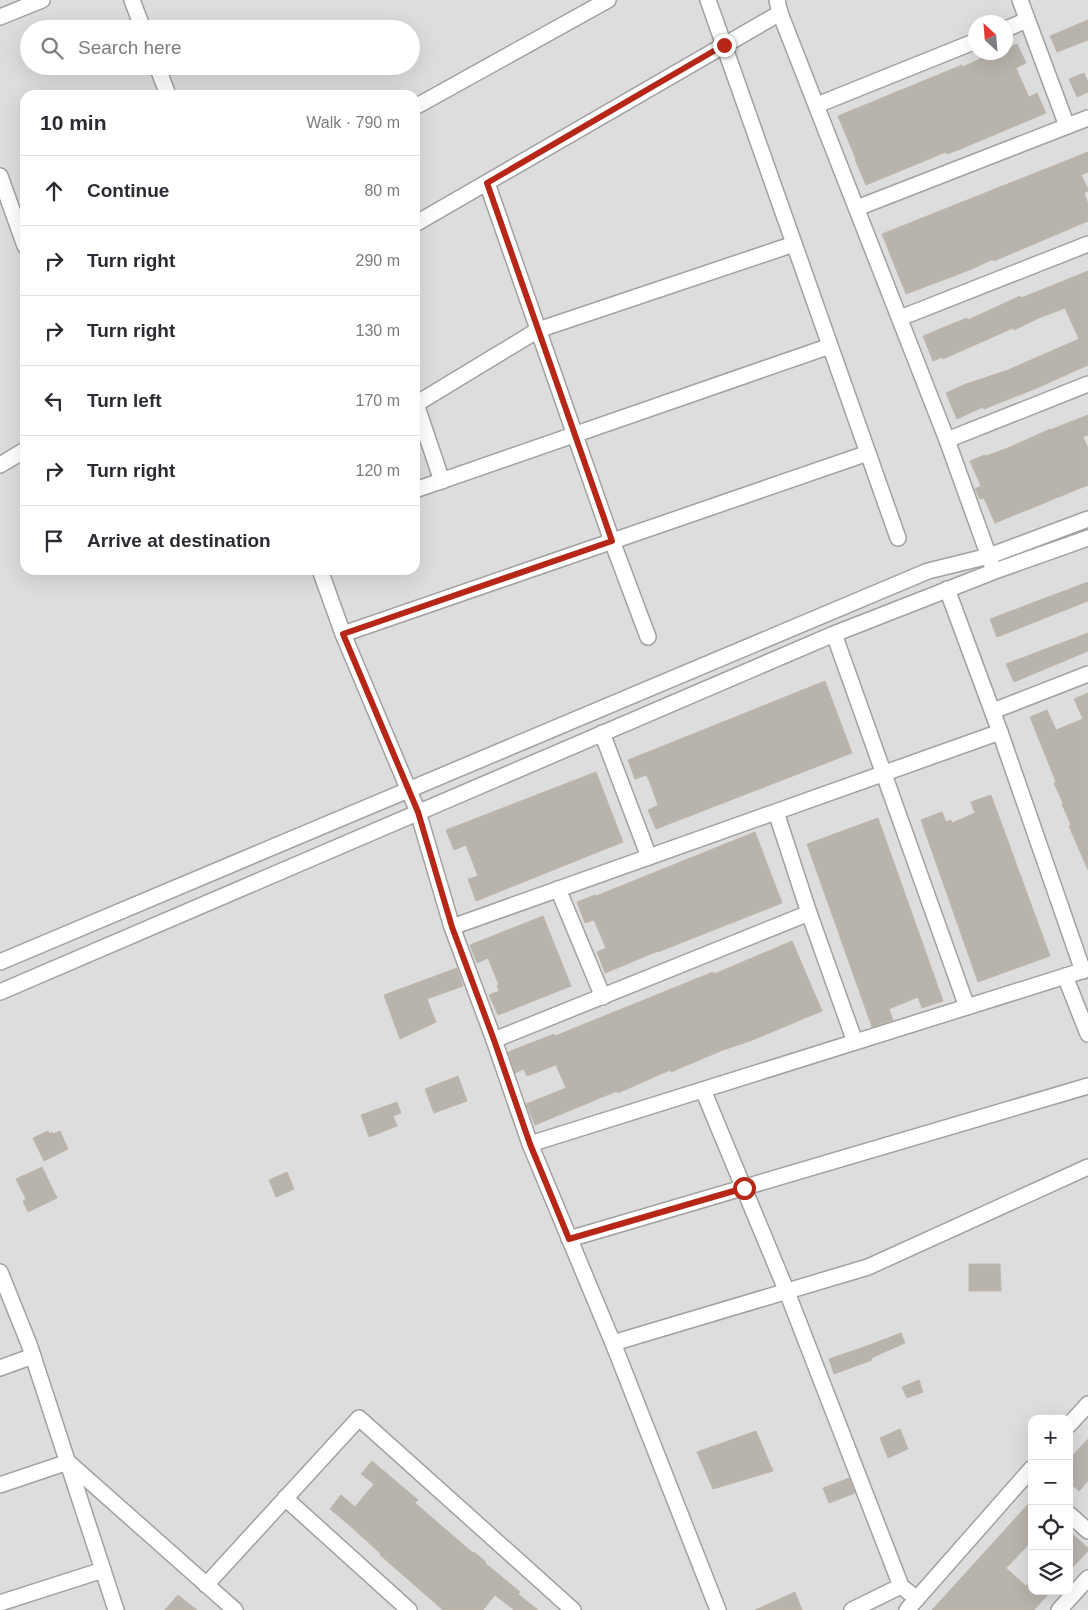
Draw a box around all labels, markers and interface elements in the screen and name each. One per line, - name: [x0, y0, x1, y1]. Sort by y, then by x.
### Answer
- north arrow: [968, 15, 1013, 60]
- search box: [20, 20, 420, 75]
- icon: search: [38, 34, 66, 62]
- route end: [713, 34, 736, 57]
- text: Search here: [78, 37, 182, 58]
- text: 10 min: [40, 111, 107, 134]
- text: Walk · 790 m: [306, 114, 400, 131]
- icon: ahead: [40, 177, 68, 205]
- text: Continue: [87, 180, 169, 201]
- text: 80 m: [364, 182, 400, 199]
- icon: right: [40, 247, 68, 275]
- text: Turn right: [87, 250, 175, 271]
- text: 290 m: [356, 252, 400, 269]
- icon: right: [40, 317, 68, 345]
- text: Turn right: [87, 320, 175, 341]
- text: 130 m: [356, 322, 400, 339]
- icon: left: [40, 387, 68, 415]
- text: Turn left: [87, 390, 162, 411]
- text: 170 m: [356, 392, 400, 409]
- icon: right: [40, 457, 68, 485]
- text: Turn right: [87, 460, 175, 481]
- text: 120 m: [356, 462, 400, 479]
- icon: arrive: [40, 527, 68, 555]
- text: Arrive at destination: [87, 530, 271, 551]
- route start: [733, 1177, 756, 1200]
- map controls: [1028, 1415, 1073, 1595]
- button: +: [1028, 1415, 1073, 1460]
- button: −: [1028, 1460, 1073, 1505]
- button: locate: [1028, 1505, 1073, 1550]
- button: layers: [1028, 1550, 1073, 1595]

